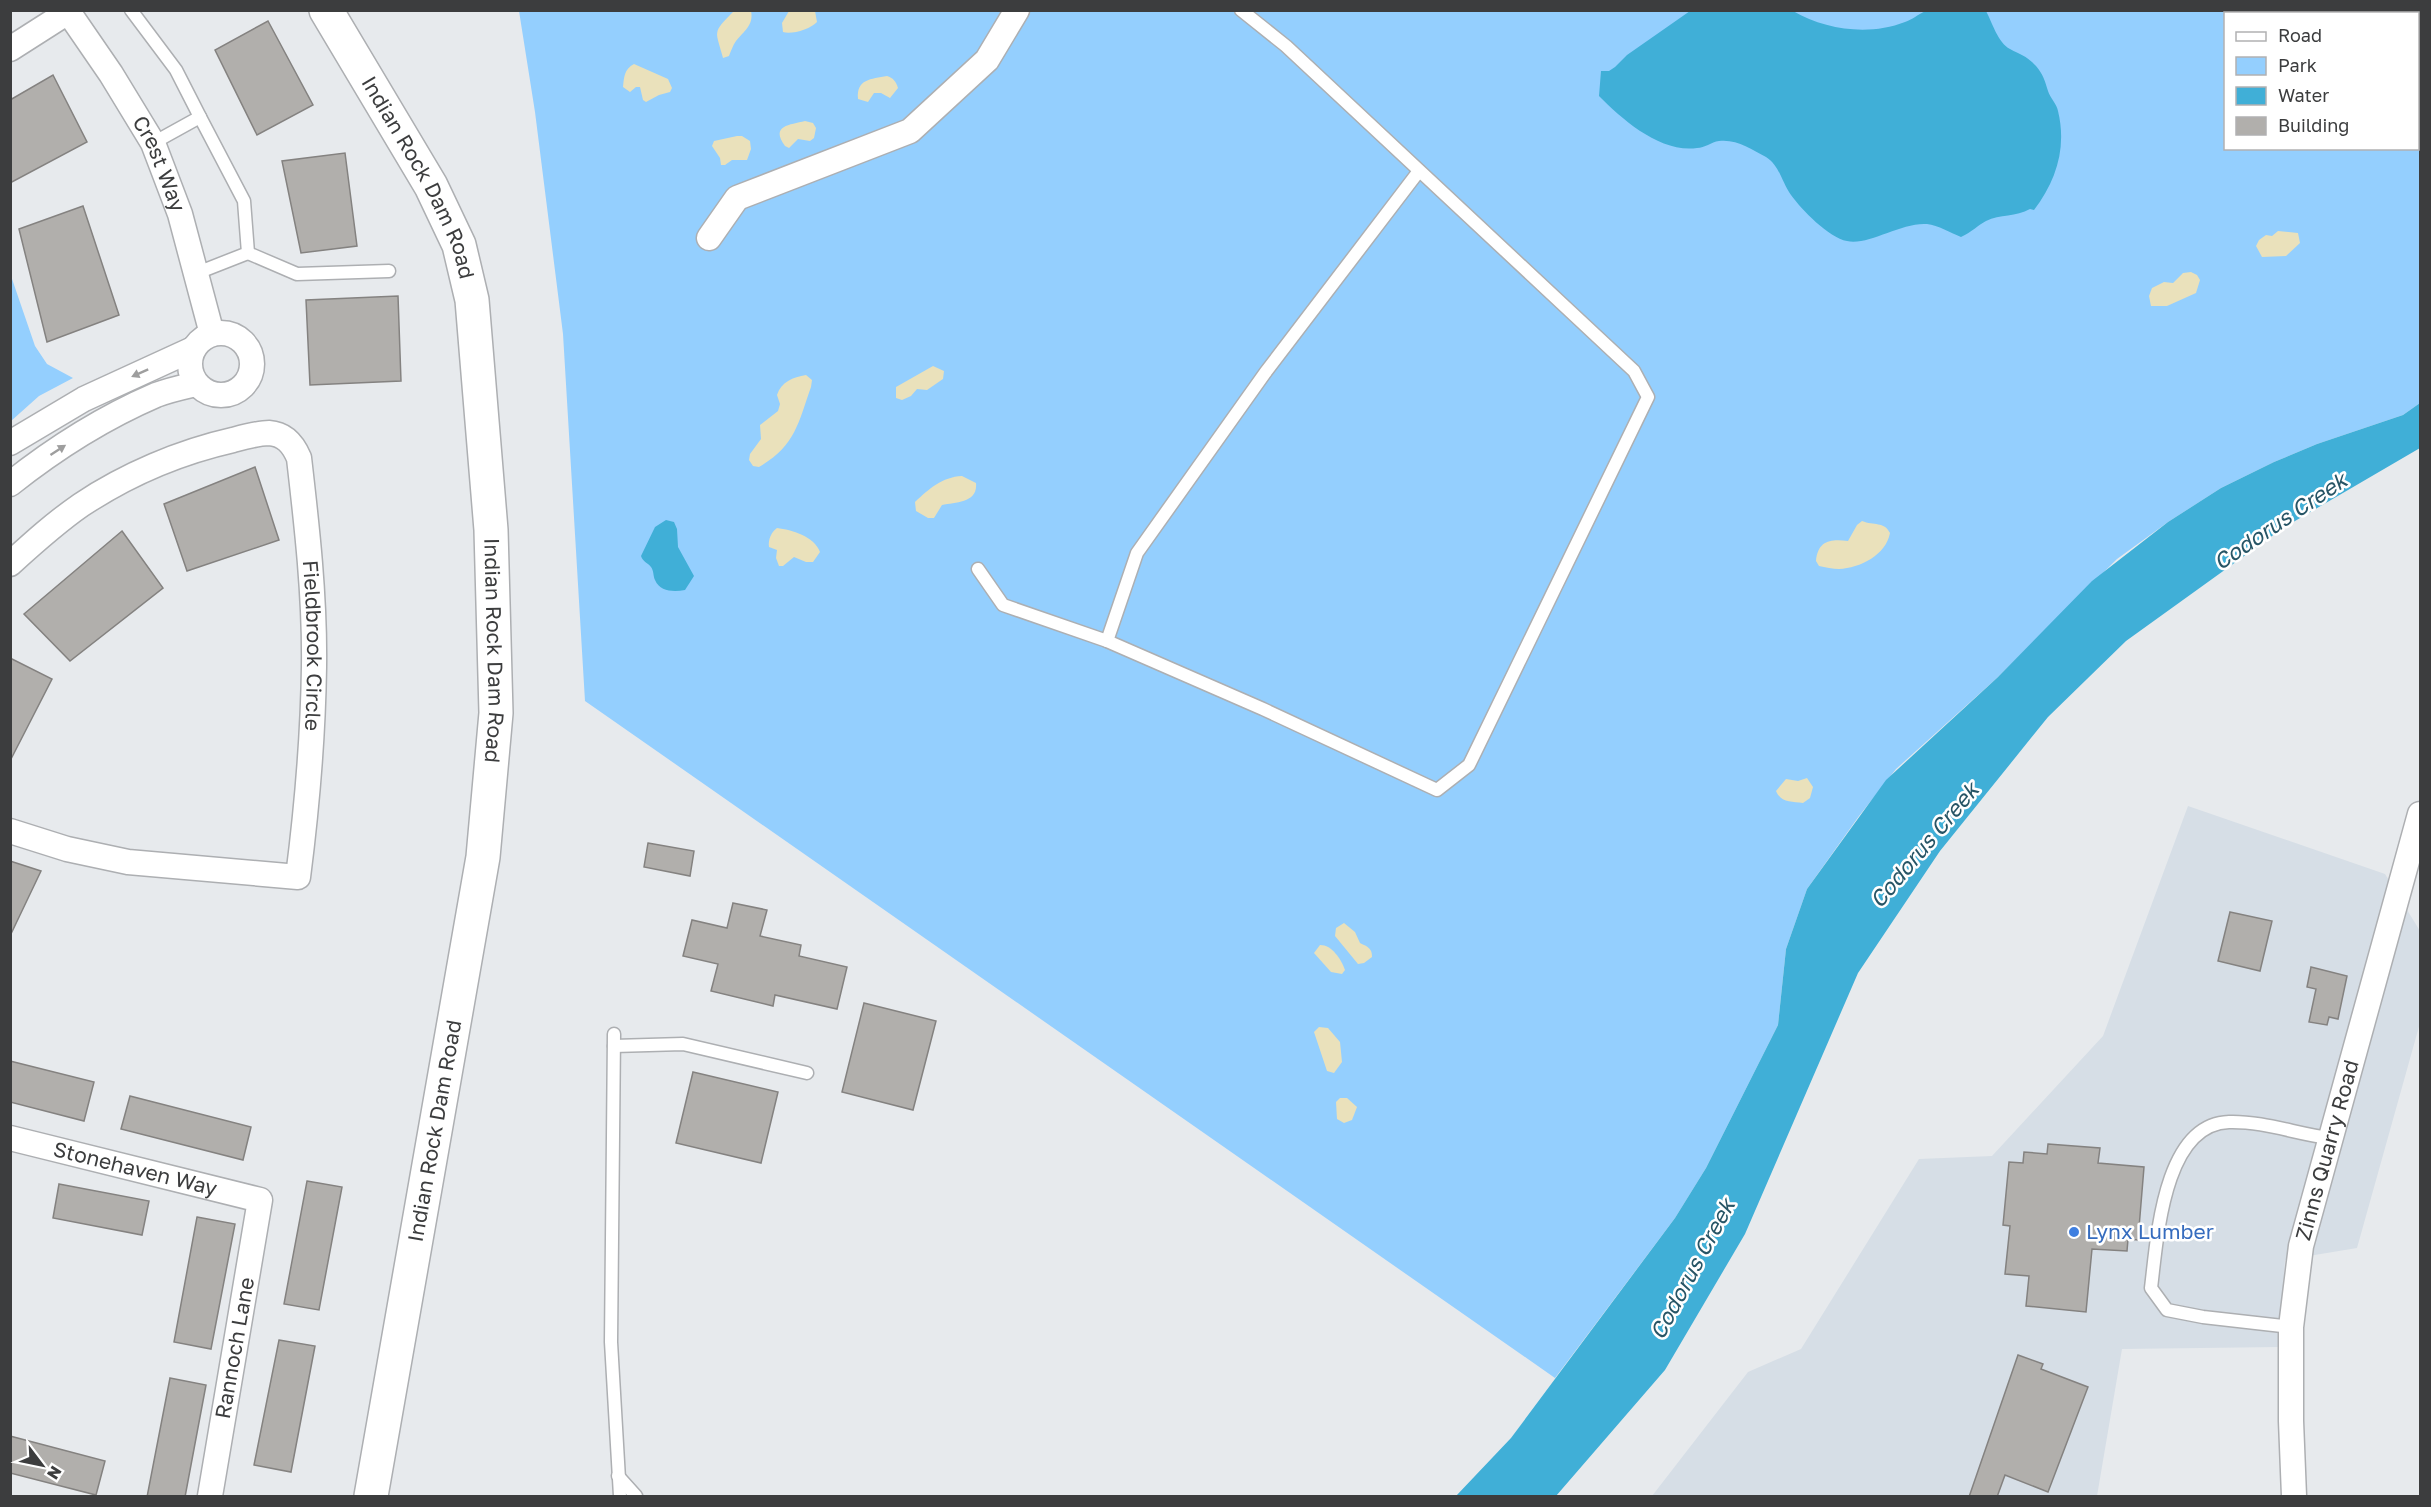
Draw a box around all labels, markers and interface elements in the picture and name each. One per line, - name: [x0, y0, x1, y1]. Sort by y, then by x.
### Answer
- legend: [2224, 12, 2419, 150]
- text: Road: [2278, 24, 2322, 46]
- text: Park: [2278, 54, 2317, 76]
- street label: Indian Rock Dam Road: [356, 71, 481, 281]
- text: Water: [2278, 84, 2329, 106]
- street label: Crest Way: [127, 111, 192, 215]
- text: Building: [2278, 114, 2349, 136]
- one-way arrow: [132, 369, 149, 378]
- one-way arrow: [50, 445, 66, 456]
- water label: Codorus Creek: [2208, 465, 2354, 575]
- street label: Indian Rock Dam Road: [479, 537, 510, 764]
- street label: Fieldbrook Circle: [298, 559, 328, 732]
- water label: Codorus Creek: [1863, 775, 1985, 913]
- street label: Indian Rock Dam Road: [402, 1018, 466, 1244]
- street label: Zinns Quarry Road: [2289, 1057, 2364, 1243]
- street label: Stonehaven Way: [51, 1135, 220, 1201]
- water label: Codorus Creek: [1643, 1192, 1741, 1344]
- place label: Lynx Lumber: [2086, 1218, 2214, 1244]
- marker: Lynx Lumber: [2067, 1225, 2081, 1239]
- street label: Rannoch Lane: [209, 1275, 259, 1421]
- north arrow: [12, 1435, 72, 1495]
- text: N: [43, 1462, 66, 1483]

